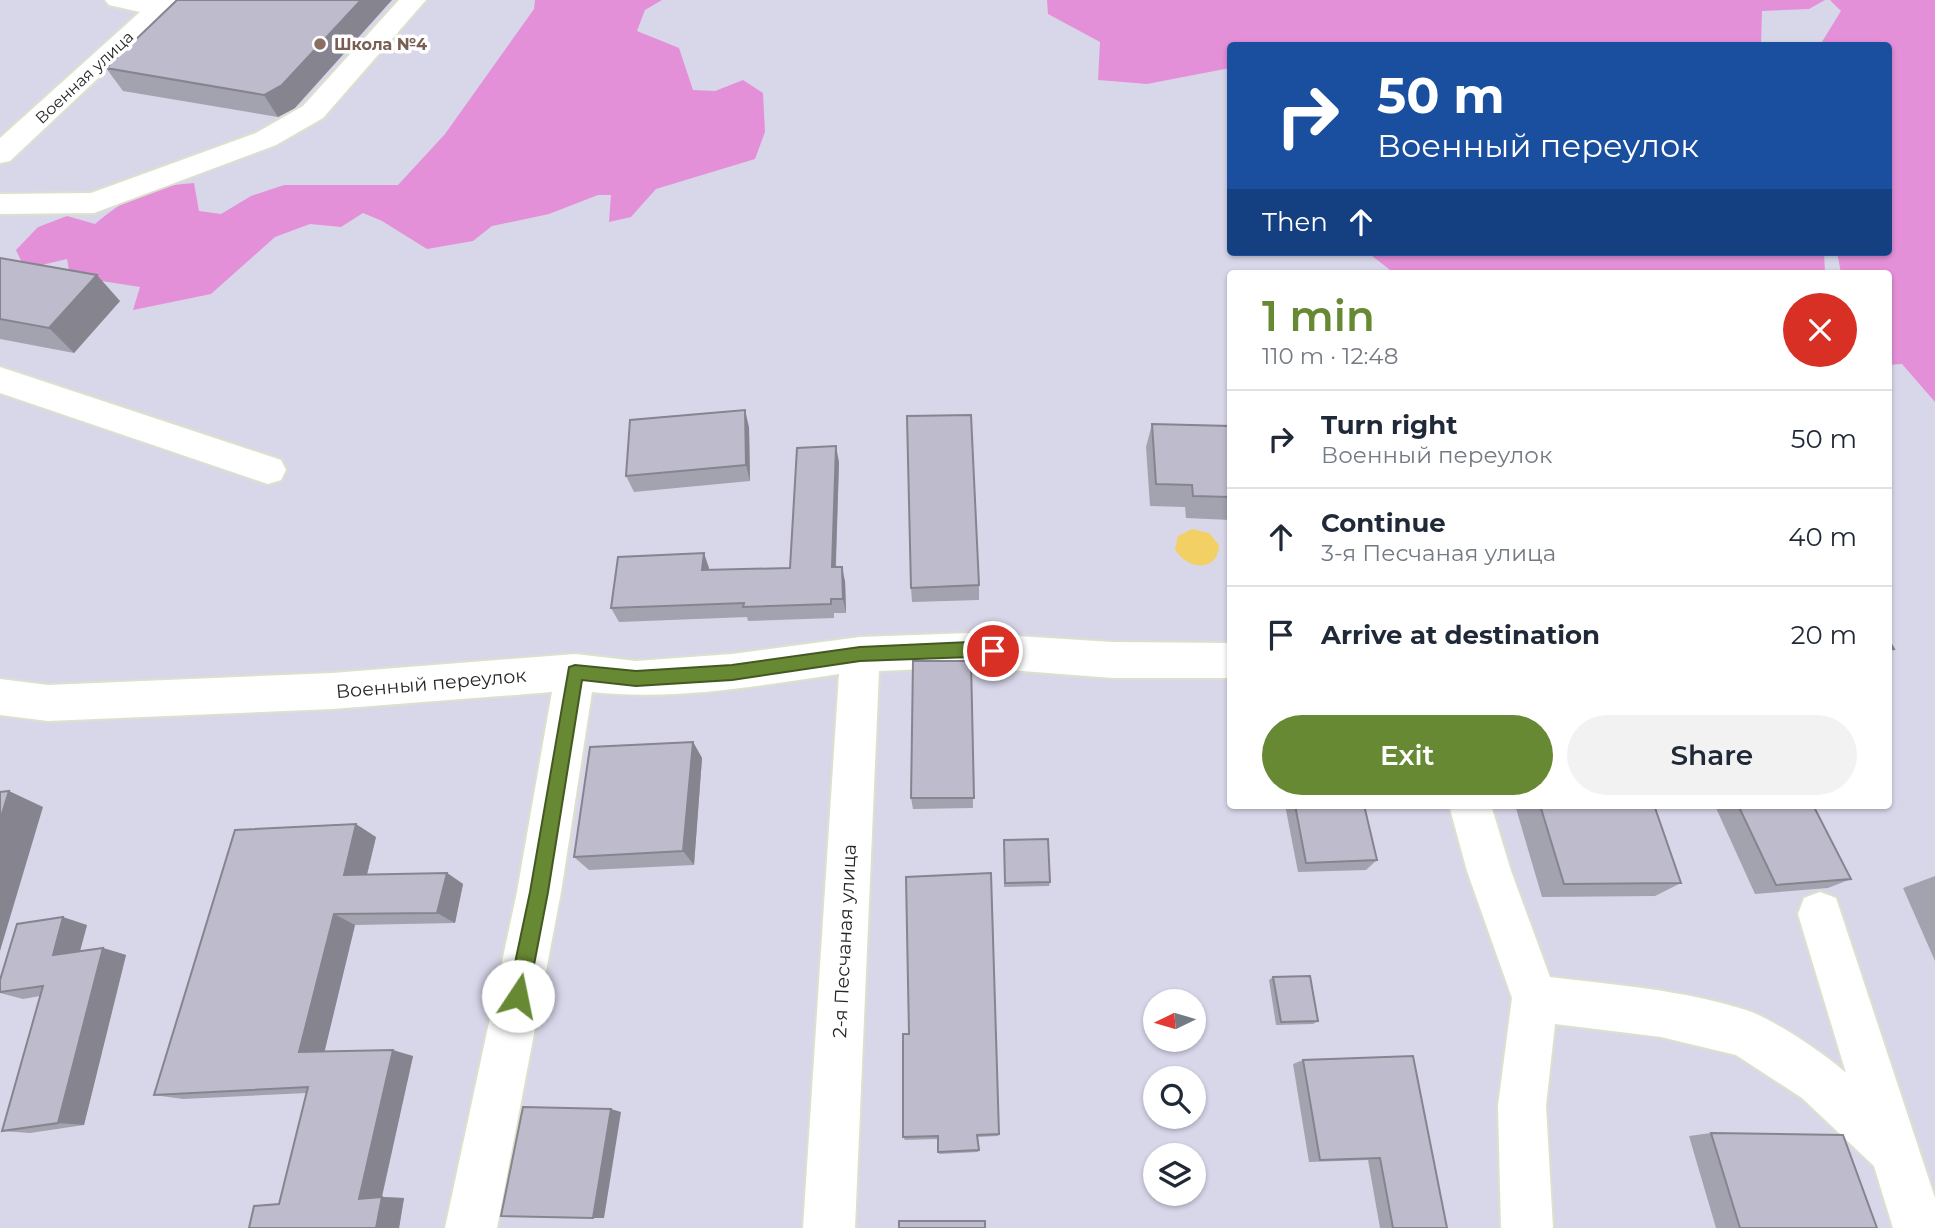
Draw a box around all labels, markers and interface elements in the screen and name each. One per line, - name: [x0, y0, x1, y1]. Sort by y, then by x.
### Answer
- street label: Военная улица: [31, 27, 137, 128]
- place label: Школа №4: [334, 35, 427, 54]
- marker: Школа №4: [312, 36, 328, 52]
- text: 50 m: [1377, 66, 1505, 125]
- icon: right: [1262, 70, 1353, 161]
- text: Военный переулок: [1377, 126, 1699, 165]
- icon: ahead: [1342, 203, 1380, 241]
- text: Then: [1262, 206, 1328, 238]
- text: 1 min: [1262, 290, 1375, 342]
- button: close: [1783, 293, 1857, 367]
- text: 110 m · 12:48: [1262, 342, 1398, 370]
- text: Turn right: [1321, 409, 1457, 441]
- icon: right: [1262, 420, 1300, 458]
- text: 50 m: [1791, 423, 1857, 455]
- text: Военный переулок: [1321, 441, 1552, 469]
- text: Continue: [1321, 507, 1446, 539]
- icon: ahead: [1262, 518, 1300, 556]
- text: 40 m: [1788, 521, 1857, 553]
- text: 3-я Песчаная улица: [1321, 539, 1556, 567]
- icon: arrive: [1262, 616, 1300, 654]
- text: Arrive at destination: [1321, 619, 1600, 651]
- text: 20 m: [1791, 619, 1857, 651]
- pin: [963, 621, 1023, 681]
- icon: arrive: [974, 632, 1012, 670]
- street label: Военный переулок: [335, 664, 527, 703]
- button: Exit: [1262, 715, 1553, 795]
- button: Share: [1567, 715, 1857, 795]
- street label: 2-я Песчаная улица: [828, 843, 861, 1039]
- position arrow: [481, 959, 555, 1033]
- north arrow: [1143, 989, 1206, 1052]
- map controls: [1143, 989, 1206, 1206]
- button: search: [1143, 1066, 1206, 1129]
- button: layers: [1143, 1143, 1206, 1206]

